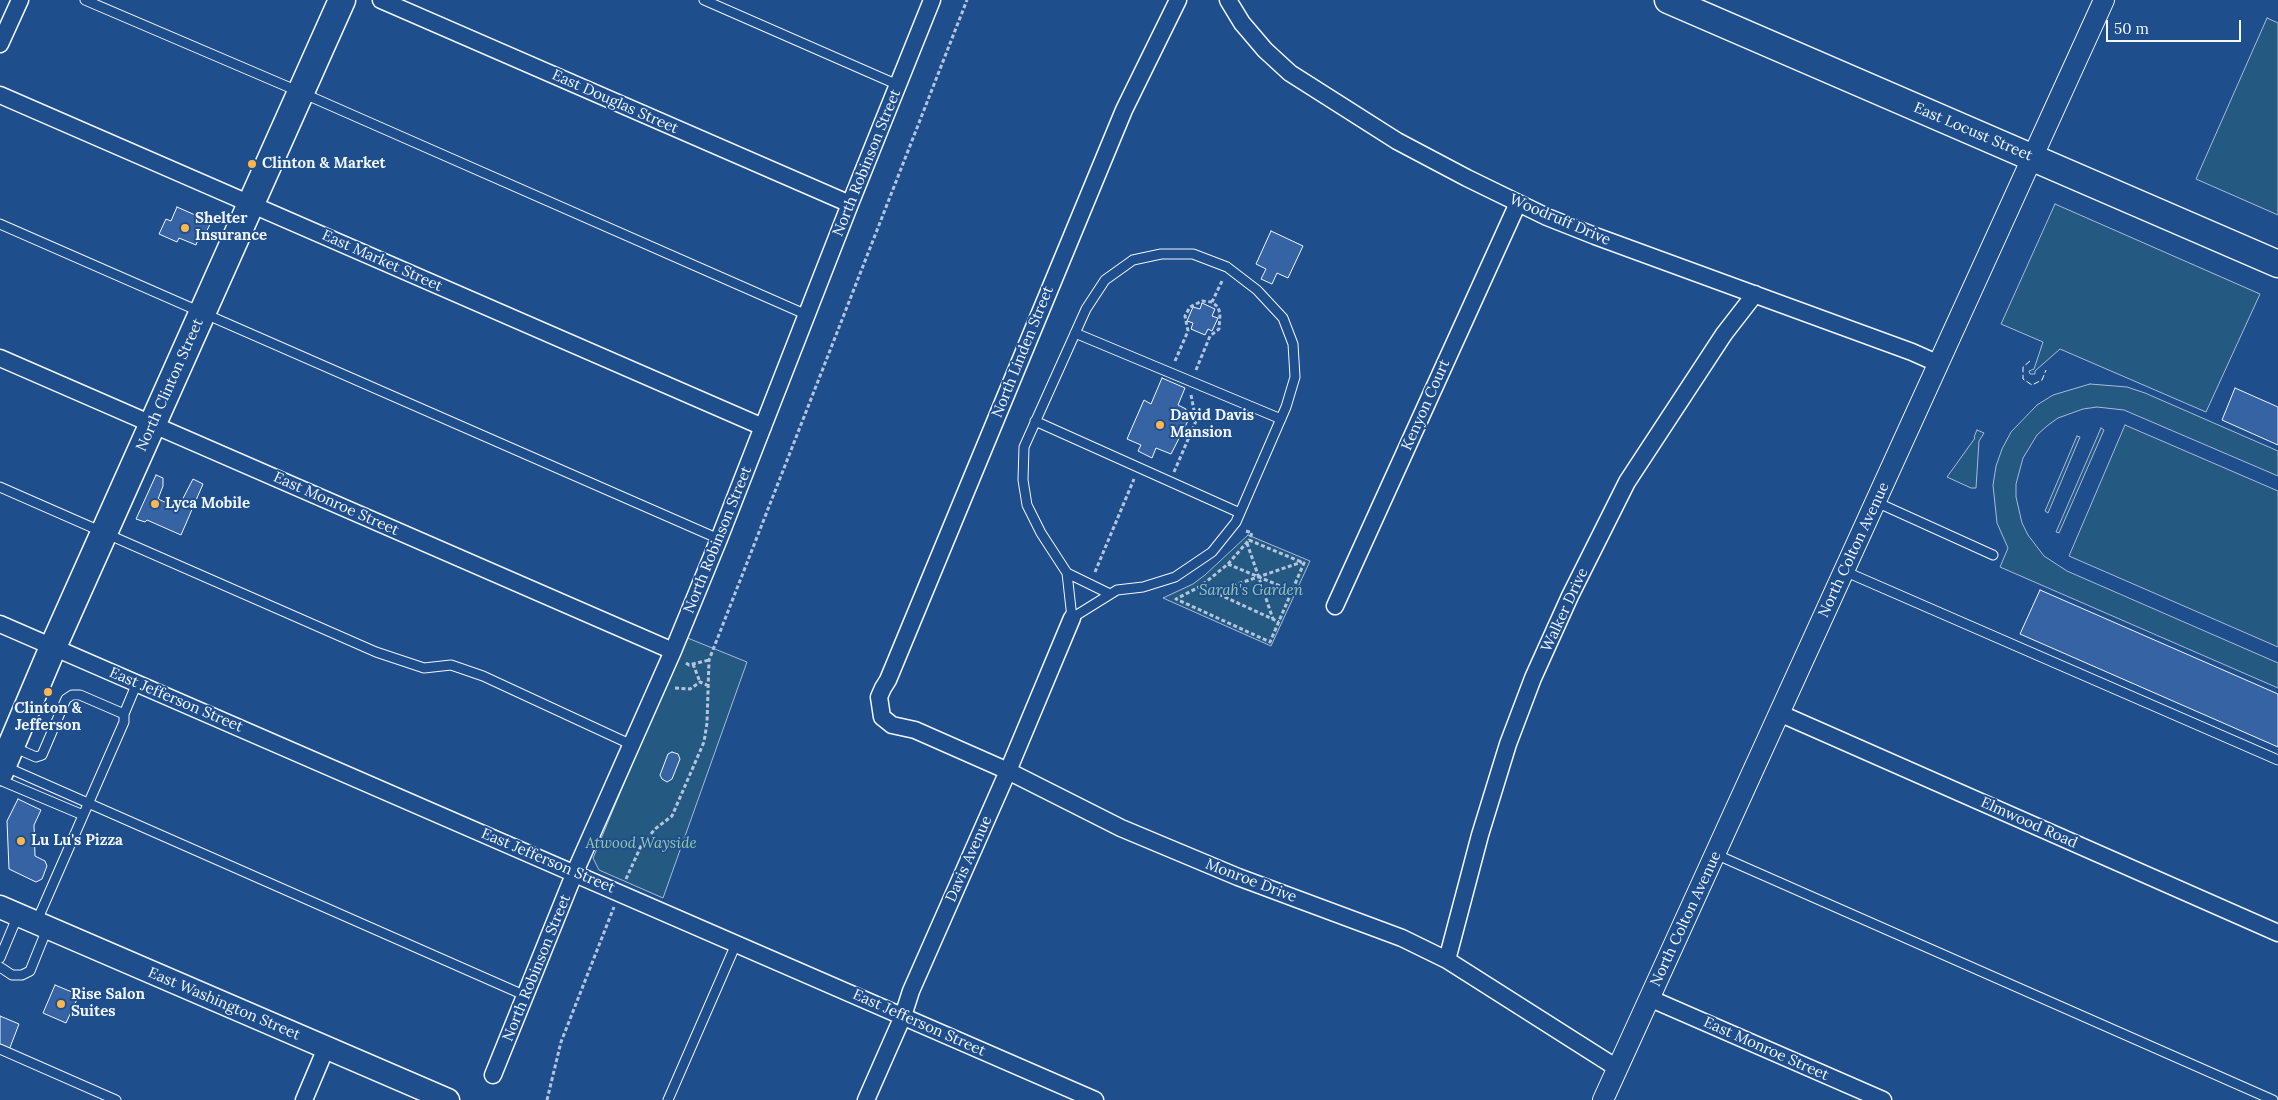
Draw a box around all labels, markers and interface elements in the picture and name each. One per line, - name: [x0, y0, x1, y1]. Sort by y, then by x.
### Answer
- scale bar: [2108, 10, 2243, 42]
- text: 50 m: [2114, 19, 2149, 38]
- street label: East Douglas Street: [549, 66, 681, 138]
- street label: North Robinson Street: [829, 87, 905, 239]
- street label: East Locust Street: [1911, 99, 2035, 165]
- place label: Clinton & Market: [262, 155, 386, 173]
- marker: Clinton & Market: [246, 158, 258, 170]
- street label: Woodruff Drive: [1507, 191, 1613, 249]
- place label: Shelter Insurance: [195, 210, 267, 245]
- marker: Shelter Insurance: [179, 222, 191, 234]
- street label: East Market Street: [319, 226, 445, 296]
- street label: North Linden Street: [988, 284, 1058, 420]
- street label: North Clinton Street: [133, 316, 207, 454]
- street label: Kenyon Court: [1398, 357, 1454, 453]
- place label: David Davis Mansion: [1170, 407, 1254, 442]
- marker: David Davis Mansion: [1154, 419, 1166, 431]
- street label: North Robinson Street: [680, 464, 756, 616]
- street label: East Monroe Street: [271, 468, 401, 540]
- street label: North Colton Avenue: [1815, 479, 1893, 621]
- place label: Lyca Mobile: [165, 495, 250, 513]
- marker: Lyca Mobile: [149, 498, 161, 510]
- street label: Walker Drive: [1538, 565, 1592, 655]
- park label: Sarah's Garden: [1199, 582, 1303, 600]
- street label: East Jefferson Street: [106, 664, 246, 736]
- marker: Clinton & Jefferson: [42, 686, 54, 698]
- place label: Clinton & Jefferson: [14, 700, 82, 735]
- street label: Elmwood Road: [1978, 794, 2080, 852]
- street label: Davis Avenue: [942, 813, 996, 905]
- street label: East Jefferson Street: [478, 825, 618, 897]
- place label: Lu Lu's Pizza: [31, 832, 123, 850]
- marker: Lu Lu's Pizza: [15, 835, 27, 847]
- park label: Atwood Wayside: [585, 835, 697, 853]
- street label: North Colton Avenue: [1647, 848, 1725, 990]
- street label: Monroe Drive: [1203, 855, 1299, 907]
- street label: North Robinson Street: [499, 892, 575, 1044]
- street label: East Washington Street: [145, 964, 303, 1044]
- place label: Rise Salon Suites: [71, 986, 145, 1021]
- street label: East Jefferson Street: [850, 986, 988, 1060]
- marker: Rise Salon Suites: [55, 998, 67, 1010]
- street label: East Monroe Street: [1701, 1013, 1831, 1085]

